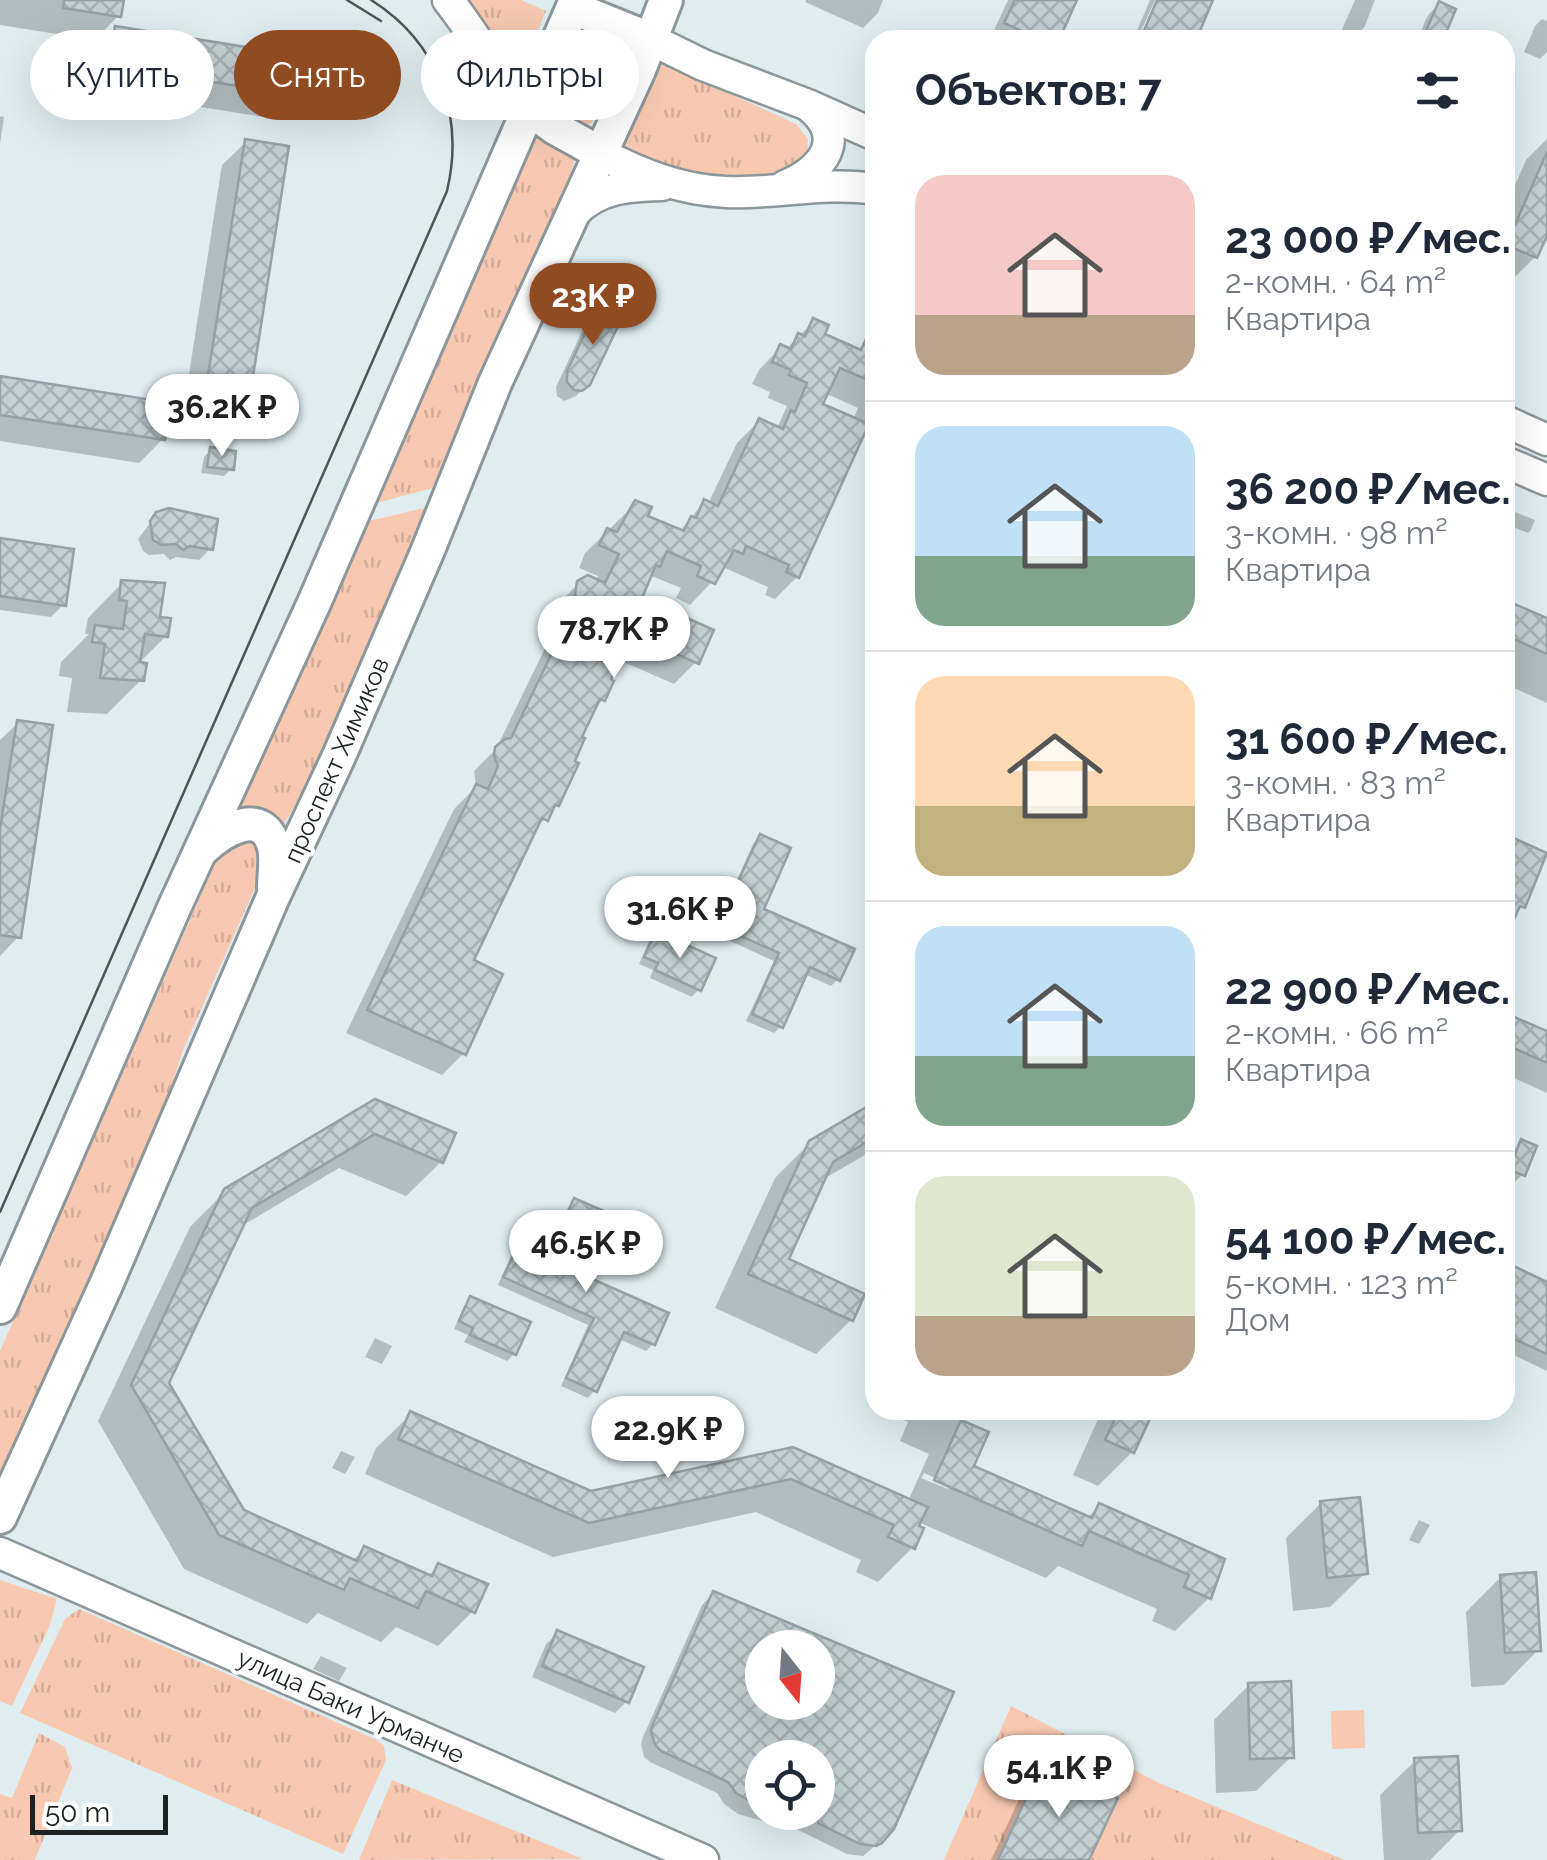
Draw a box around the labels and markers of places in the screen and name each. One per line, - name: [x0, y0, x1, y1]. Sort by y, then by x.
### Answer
- pin: 23K ₽: [523, 263, 663, 348]
- pin: 36.2K ₽: [130, 374, 314, 459]
- pin: 78.7K ₽: [522, 596, 706, 681]
- pin: 31.6K ₽: [588, 876, 772, 961]
- pin: 46.5K ₽: [494, 1210, 678, 1295]
- pin: 22.9K ₽: [576, 1396, 760, 1481]
- pin: 54.1K ₽: [967, 1735, 1151, 1820]

